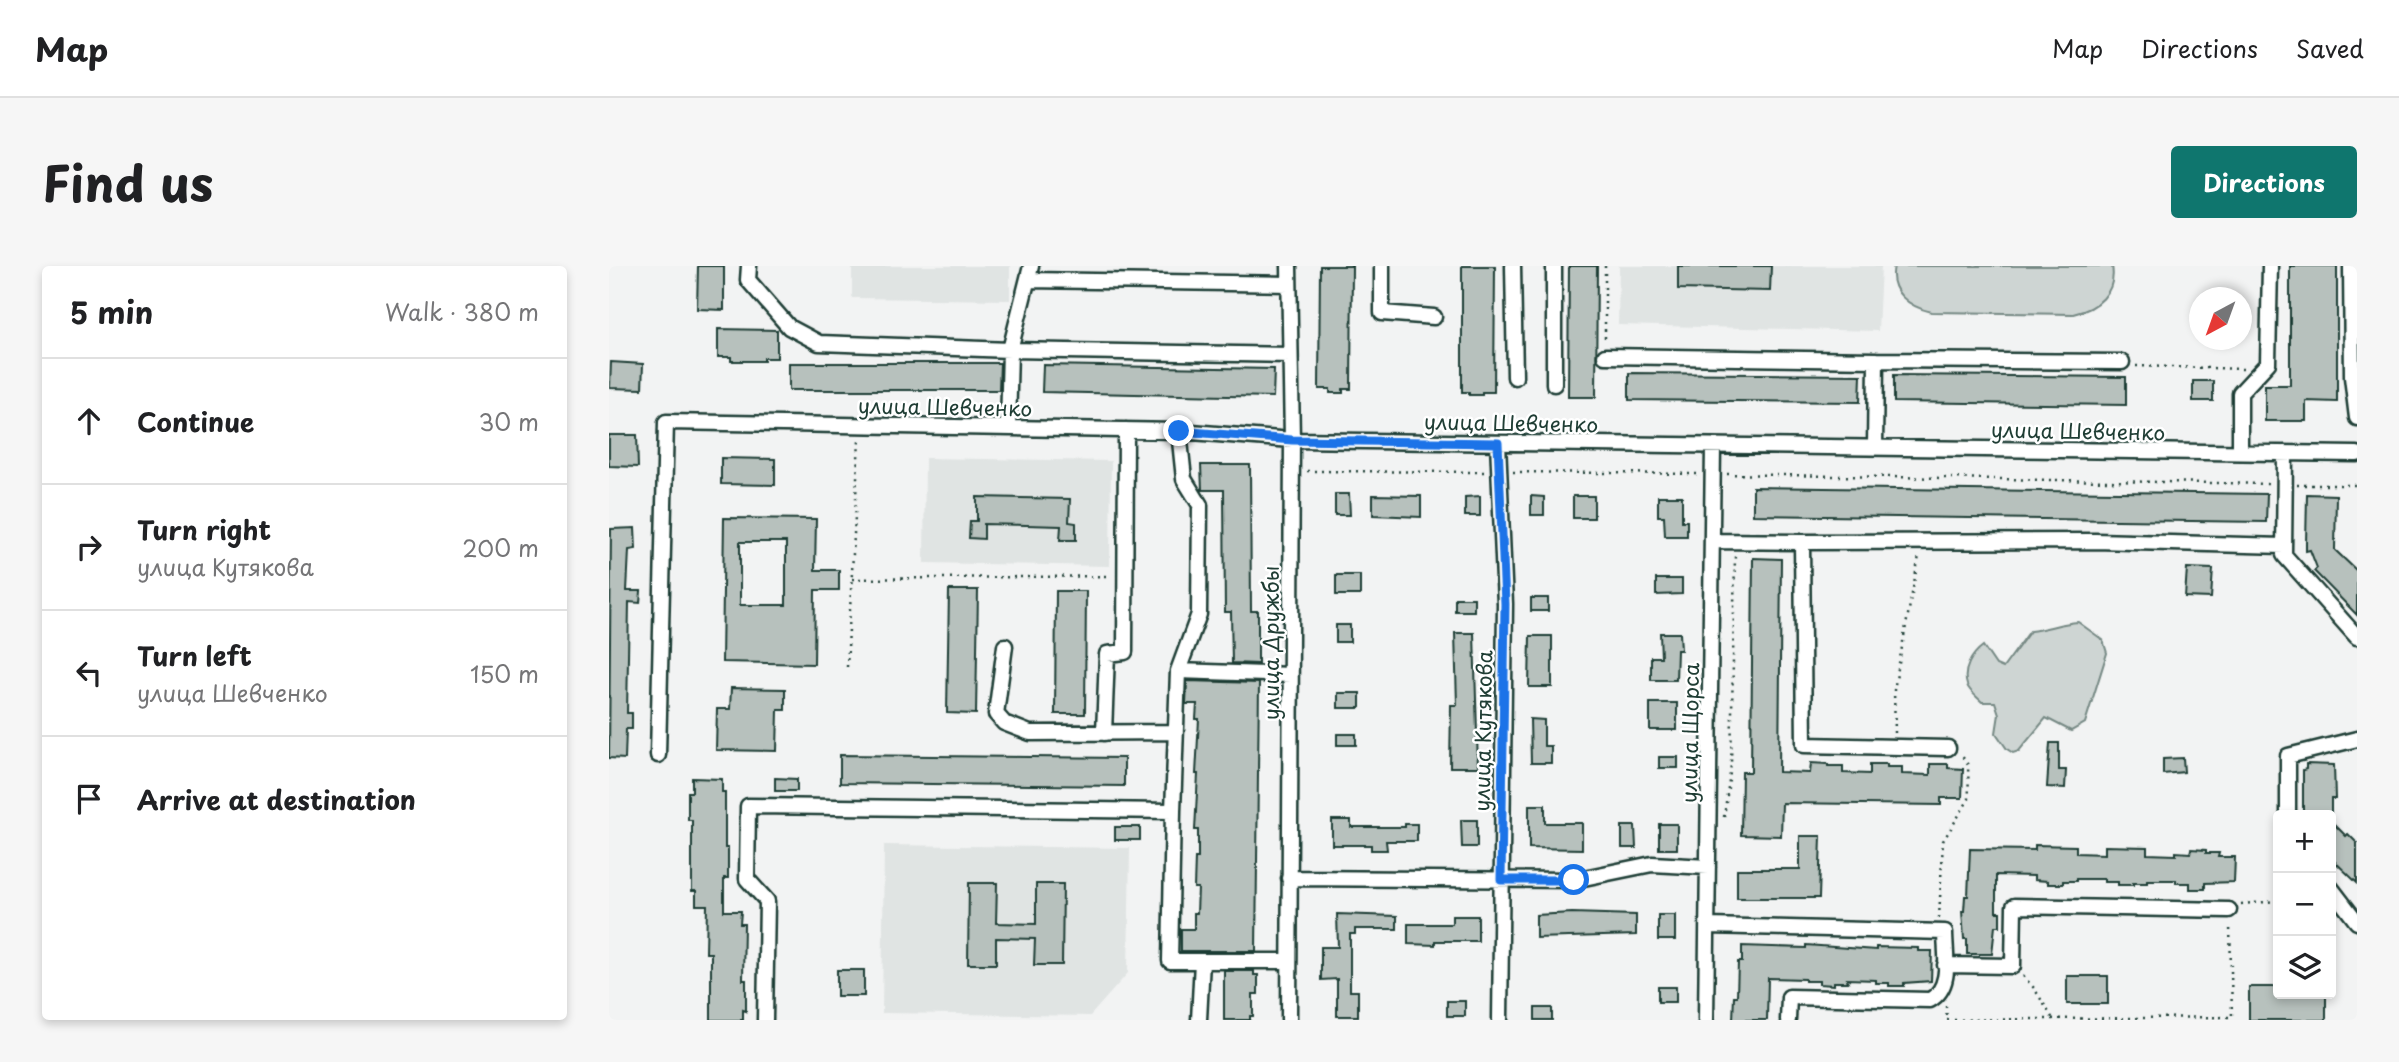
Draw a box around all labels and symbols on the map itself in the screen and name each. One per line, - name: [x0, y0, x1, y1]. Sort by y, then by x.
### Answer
- north arrow: [2189, 287, 2252, 350]
- street label: улица Шевченко: [858, 388, 1032, 424]
- street label: улица Шевченко: [1424, 404, 1598, 440]
- street label: улица Шевченко: [1991, 412, 2165, 448]
- route end: [1163, 415, 1194, 446]
- street label: улица Дружбы: [1254, 566, 1286, 720]
- street label: улица Кутякова: [1465, 650, 1499, 812]
- street label: улица Щорса: [1672, 663, 1706, 803]
- route start: [1558, 864, 1589, 895]

